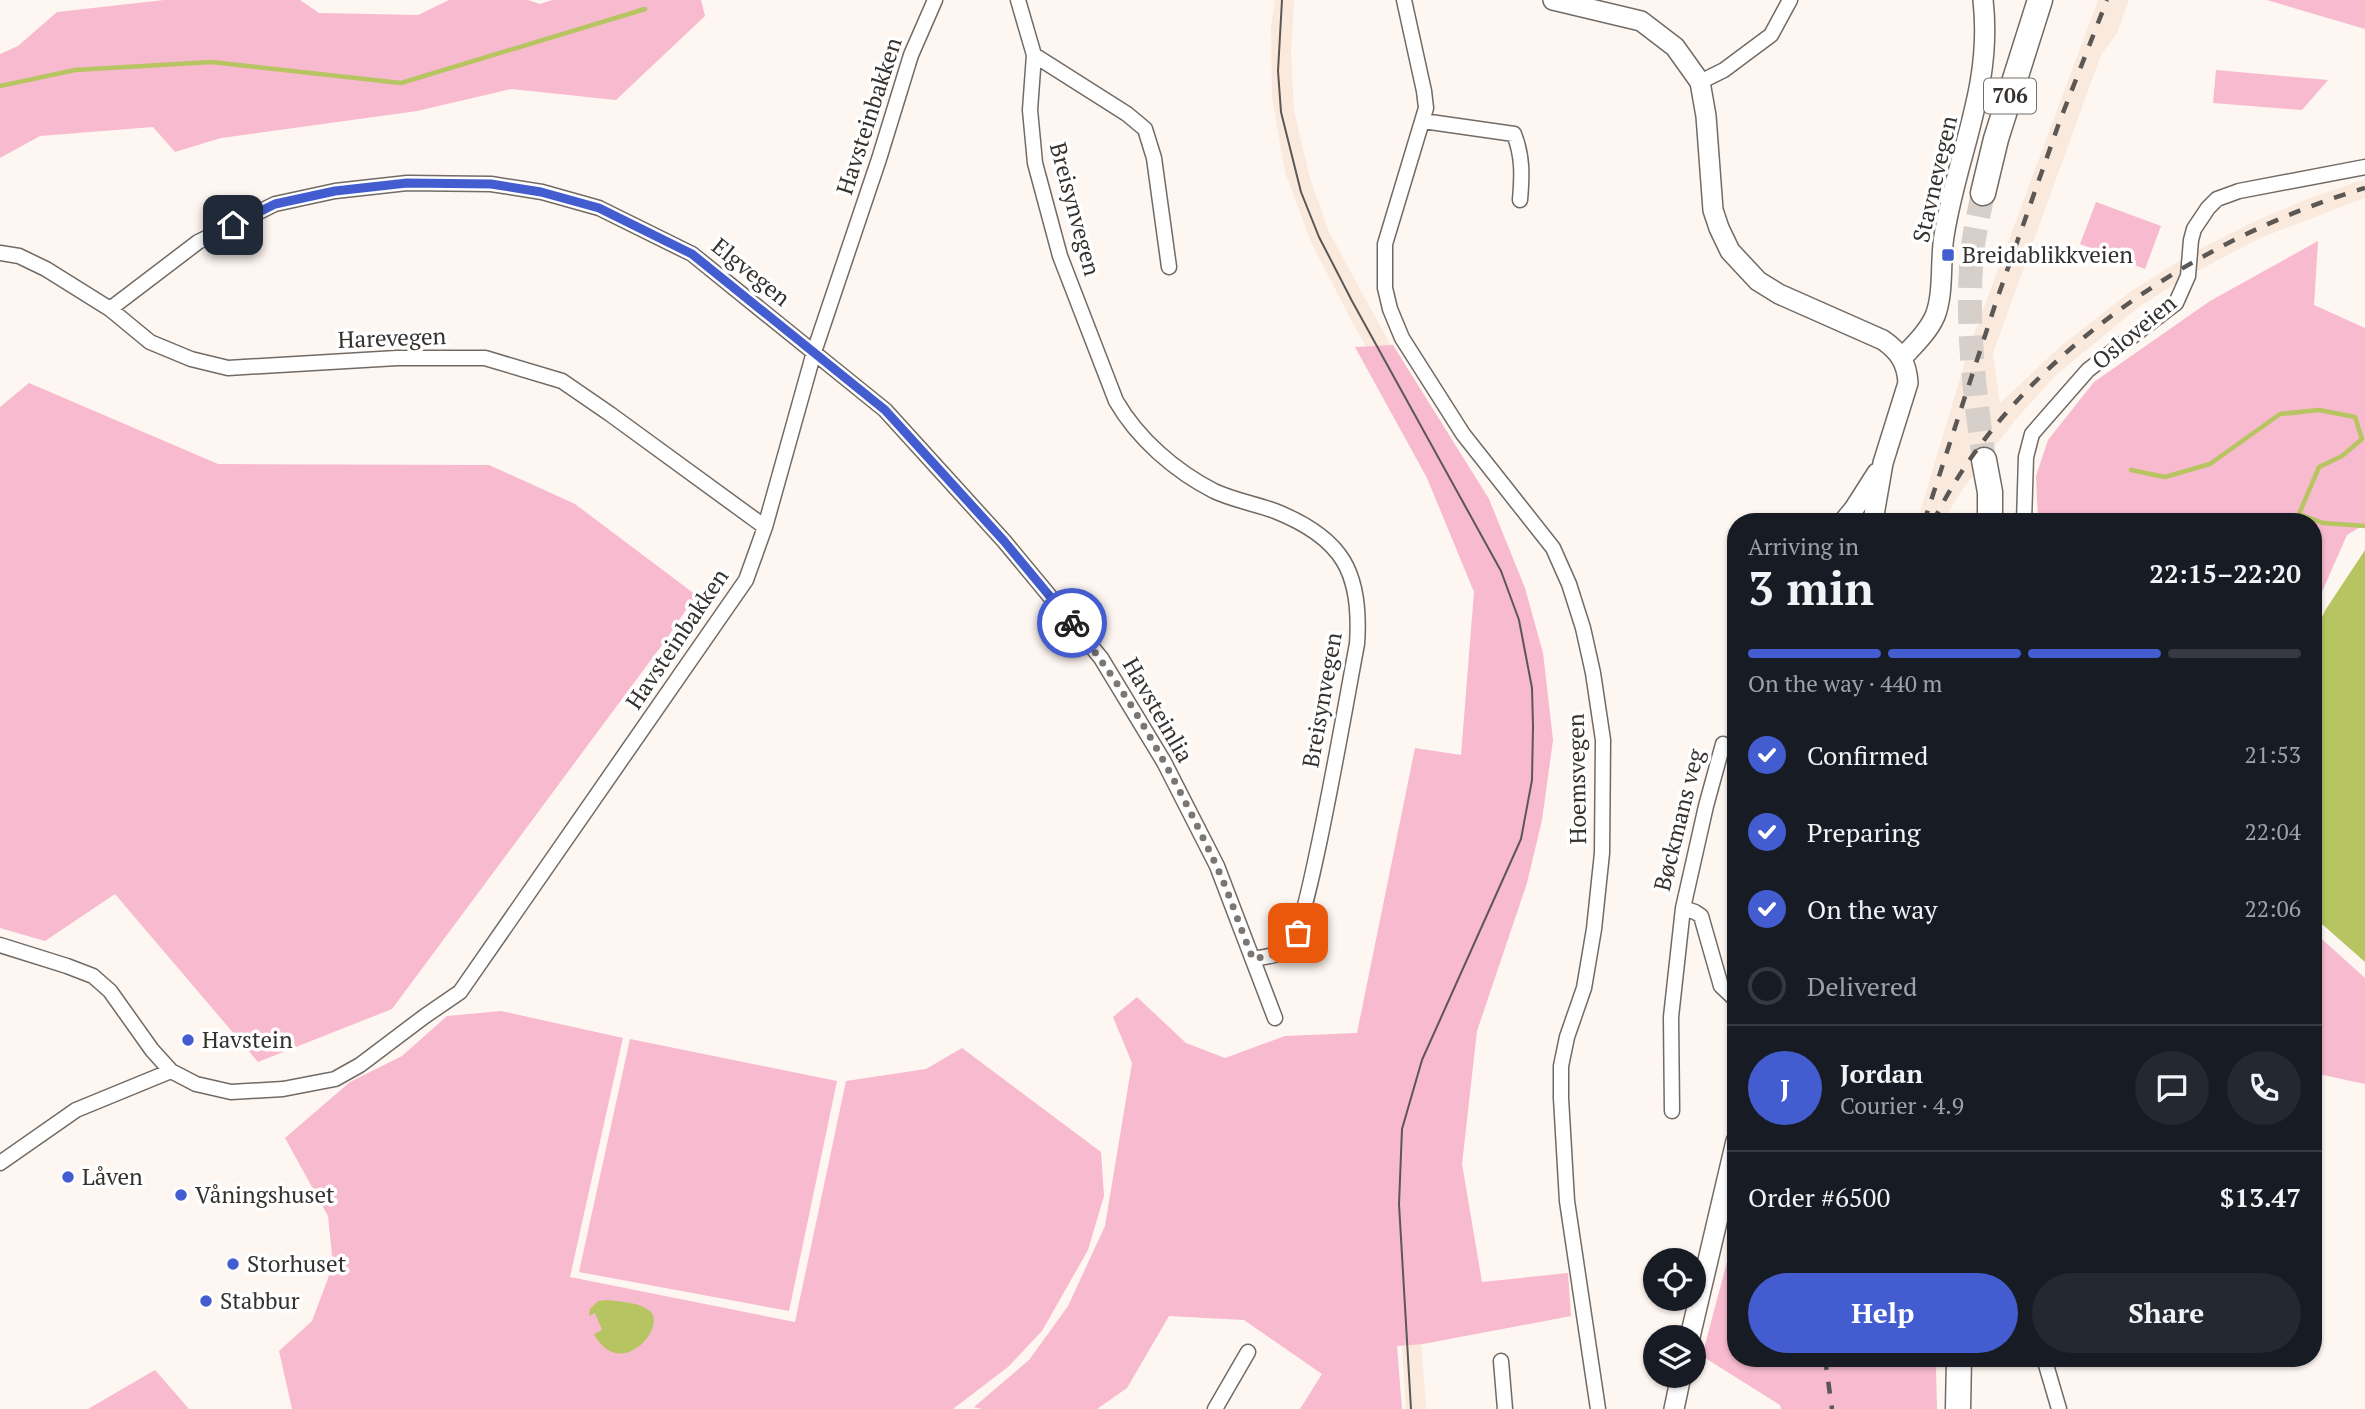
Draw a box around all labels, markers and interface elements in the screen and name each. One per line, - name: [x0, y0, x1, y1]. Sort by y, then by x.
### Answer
- street label: Havsteinbakken: [829, 33, 909, 198]
- road number: 706: [1984, 78, 2036, 114]
- street label: Stavnevegen: [1905, 112, 1964, 245]
- street label: Breisynvegen: [1043, 139, 1108, 279]
- pin: [203, 195, 263, 255]
- icon: home: [214, 206, 252, 244]
- street label: Elgvegen: [706, 230, 797, 313]
- place label: Breidablikkveien: [1962, 239, 2133, 270]
- marker: Breidablikkveien: [1940, 247, 1956, 263]
- street label: Osloveien: [2085, 287, 2183, 376]
- street label: Harevegen: [337, 320, 447, 355]
- text: Arriving in: [1748, 531, 1859, 562]
- text: 22:15–22:20: [2149, 556, 2301, 590]
- text: 3 min: [1748, 557, 1874, 618]
- street label: Havsteinbakken: [618, 562, 735, 715]
- courier: [1037, 588, 1107, 658]
- icon: bike: [1053, 604, 1091, 642]
- street label: Breisynvegen: [1294, 630, 1349, 770]
- street label: Havsteinlia: [1116, 652, 1201, 768]
- text: On the way · 440 m: [1748, 668, 1942, 699]
- street label: Hoemsvegen: [1560, 713, 1593, 845]
- icon: check: [1748, 736, 1786, 774]
- text: Confirmed: [1807, 738, 1928, 772]
- text: 21:53: [2244, 739, 2301, 770]
- street label: Bøckmans veg: [1646, 745, 1711, 894]
- icon: check: [1748, 813, 1786, 851]
- text: Preparing: [1807, 815, 1920, 849]
- text: 22:04: [2244, 816, 2301, 847]
- icon: check: [1748, 890, 1786, 928]
- text: On the way: [1807, 892, 1938, 926]
- text: 22:06: [2244, 893, 2301, 924]
- pin: [1268, 903, 1328, 963]
- icon: bag: [1279, 914, 1317, 952]
- text: Delivered: [1807, 969, 1917, 1003]
- place label: Havstein: [202, 1024, 293, 1055]
- marker: Havstein: [180, 1032, 196, 1048]
- button: chat: [2135, 1051, 2209, 1125]
- button: phone: [2227, 1051, 2301, 1125]
- text: Jordan: [1840, 1056, 1923, 1090]
- text: J: [1780, 1071, 1790, 1105]
- text: Courier · 4.9: [1840, 1090, 1964, 1121]
- place label: Låven: [82, 1161, 143, 1192]
- marker: Låven: [60, 1169, 76, 1185]
- place label: Våningshuset: [195, 1179, 335, 1210]
- text: Order #6500: [1748, 1180, 1890, 1214]
- text: $13.47: [2220, 1180, 2301, 1214]
- marker: Våningshuset: [173, 1187, 189, 1203]
- place label: Storhuset: [247, 1248, 347, 1279]
- map controls: [1643, 1248, 1706, 1388]
- button: locate: [1643, 1248, 1706, 1311]
- marker: Storhuset: [225, 1256, 241, 1272]
- button: Help: [1748, 1273, 2018, 1353]
- button: Share: [2032, 1273, 2301, 1353]
- place label: Stabbur: [220, 1285, 300, 1316]
- marker: Stabbur: [198, 1293, 214, 1309]
- button: layers: [1643, 1325, 1706, 1388]

